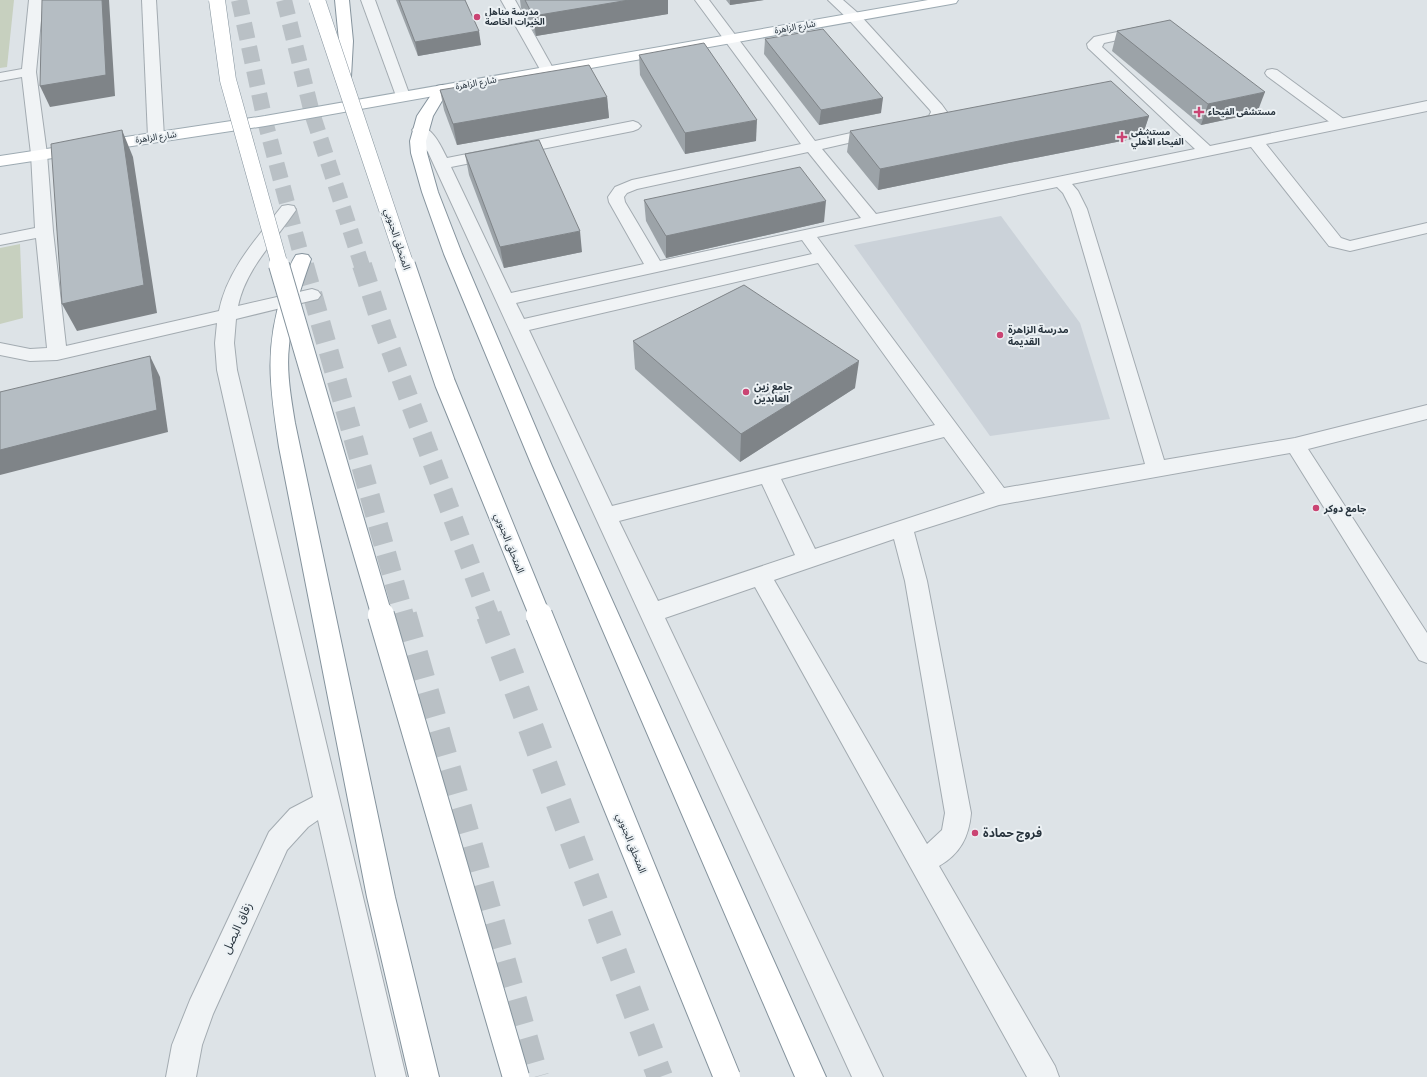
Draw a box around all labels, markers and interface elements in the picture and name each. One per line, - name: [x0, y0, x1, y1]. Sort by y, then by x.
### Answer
- place label: مدرسة مناهل الخيرات الخاصة: [485, 5, 545, 28]
- marker: مدرسة مناهل الخيرات الخاصة: [472, 12, 482, 22]
- street label: شارع الزاهرة: [773, 17, 817, 37]
- street label: شارع الزاهرة: [454, 73, 498, 93]
- place label: مستشفى الفيحاء: [1208, 105, 1276, 118]
- marker: مستشفى الفيحاء: [1193, 106, 1205, 118]
- place label: مستشفى الفيحاء الأهلي: [1131, 125, 1184, 150]
- street label: شارع الزاهرة: [134, 127, 178, 147]
- marker: مستشفى الفيحاء الأهلي: [1116, 131, 1128, 143]
- street label: المتحلق الجنوبي: [380, 207, 415, 272]
- place label: مدرسة الزاهرة القديمة: [1008, 322, 1069, 349]
- marker: مدرسة الزاهرة القديمة: [995, 330, 1005, 340]
- place label: جامع زين العابدين: [754, 379, 793, 406]
- marker: جامع زين العابدين: [741, 387, 751, 397]
- place label: جامع دوكر: [1323, 501, 1367, 517]
- marker: جامع دوكر: [1311, 503, 1321, 513]
- street label: المتحلق الجنوبي: [490, 511, 528, 576]
- street label: المتحلق الجنوبي: [612, 811, 650, 876]
- place label: فروج حمادة: [983, 823, 1042, 842]
- marker: فروج حمادة: [970, 828, 980, 838]
- street label: زقاق البصل: [216, 899, 257, 957]

